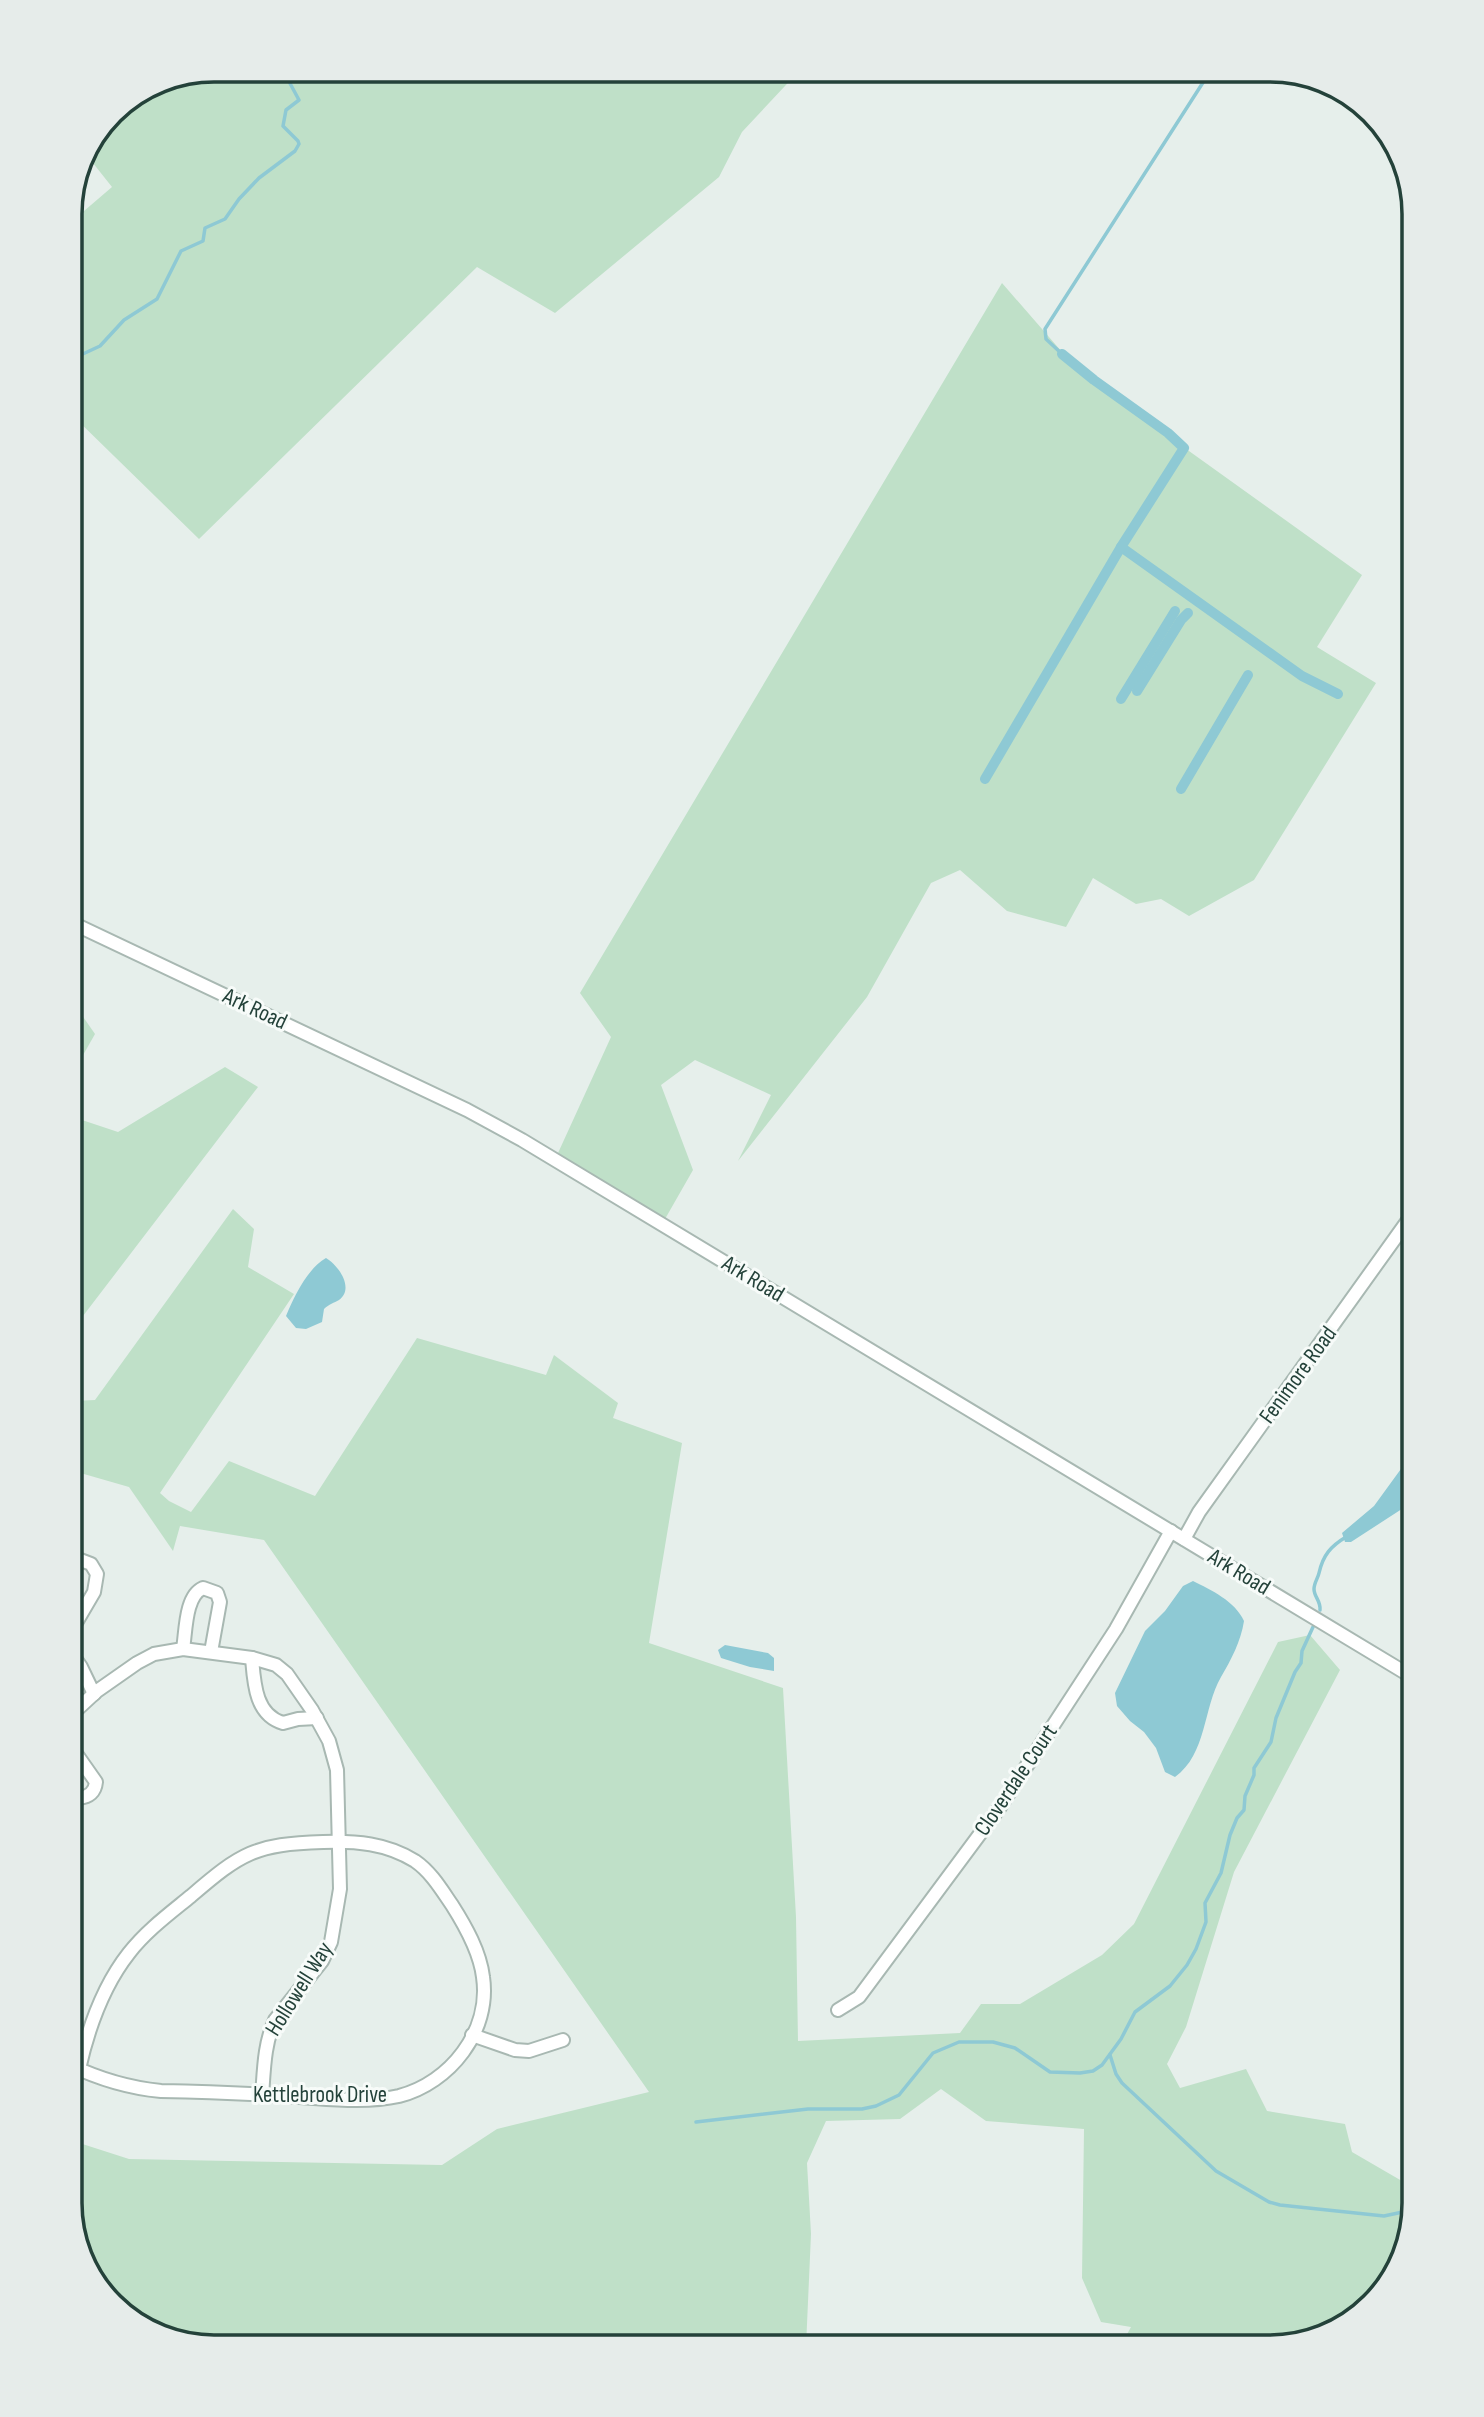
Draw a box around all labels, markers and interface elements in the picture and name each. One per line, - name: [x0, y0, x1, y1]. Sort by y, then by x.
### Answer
- street label: Ark Road: [218, 982, 292, 1036]
- street label: Ark Road: [716, 1249, 789, 1308]
- street label: Fenimore Road: [1253, 1321, 1343, 1429]
- street label: Ark Road: [1202, 1542, 1275, 1601]
- street label: Cloverdale Court: [968, 1719, 1064, 1841]
- street label: Hollowell Way: [259, 1937, 339, 2041]
- street label: Kettlebrook Drive: [253, 2081, 387, 2109]

